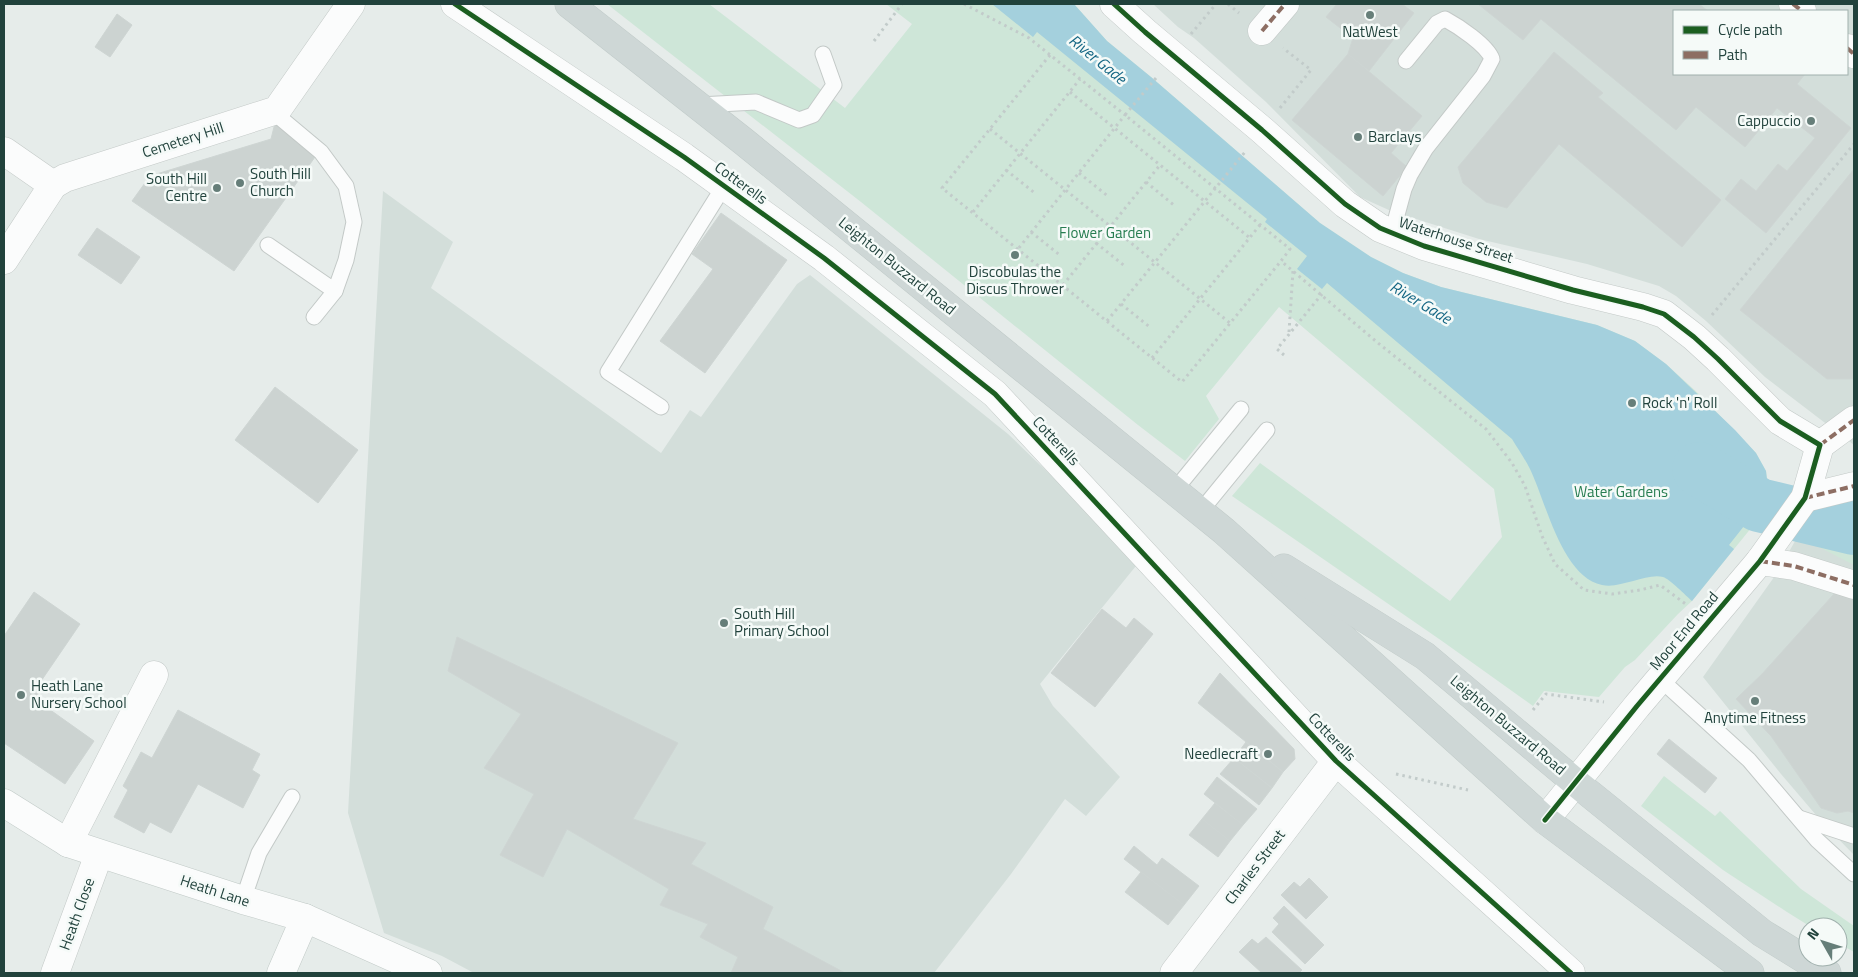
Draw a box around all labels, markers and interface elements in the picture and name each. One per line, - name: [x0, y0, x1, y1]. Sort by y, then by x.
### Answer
- marker: NatWest: [1364, 9, 1376, 21]
- legend: [1673, 10, 1848, 75]
- text: Cycle path: [1718, 18, 1783, 41]
- place label: NatWest: [1342, 20, 1399, 43]
- water label: River Gade: [1064, 28, 1133, 91]
- text: Path: [1718, 43, 1748, 66]
- place label: Cappuccio: [1737, 109, 1801, 132]
- marker: Cappuccio: [1805, 115, 1817, 127]
- street label: Cemetery Hill: [139, 116, 227, 164]
- place label: Barclays: [1368, 125, 1421, 148]
- marker: Barclays: [1352, 131, 1364, 143]
- street label: Cotterells: [710, 156, 773, 210]
- place label: South Hill Church: [250, 162, 311, 202]
- place label: South Hill Centre: [146, 167, 207, 207]
- marker: South Hill Church: [234, 177, 246, 189]
- marker: South Hill Centre: [211, 182, 223, 194]
- street label: Waterhouse Street: [1396, 210, 1517, 269]
- street label: Leighton Buzzard Road: [834, 211, 961, 320]
- park label: Flower Garden: [1059, 221, 1151, 244]
- marker: Discobulas the Discus Thrower: [1009, 249, 1021, 261]
- place label: Discobulas the Discus Thrower: [966, 260, 1064, 300]
- water label: River Gade: [1386, 274, 1458, 331]
- place label: Rock 'n' Roll: [1642, 391, 1717, 414]
- marker: Rock 'n' Roll: [1626, 397, 1638, 409]
- street label: Cotterells: [1027, 411, 1085, 471]
- park label: Water Gardens: [1574, 480, 1668, 503]
- street label: Moor End Road: [1644, 586, 1724, 675]
- place label: South Hill Primary School: [734, 602, 829, 642]
- marker: South Hill Primary School: [718, 617, 730, 629]
- street label: Leighton Buzzard Road: [1445, 669, 1571, 780]
- place label: Heath Lane Nursery School: [31, 674, 127, 714]
- marker: Heath Lane Nursery School: [15, 689, 27, 701]
- marker: Anytime Fitness: [1749, 695, 1761, 707]
- place label: Anytime Fitness: [1704, 706, 1806, 729]
- street label: Cotterells: [1303, 707, 1362, 766]
- place label: Needlecraft: [1184, 742, 1259, 765]
- marker: Needlecraft: [1262, 748, 1274, 760]
- street label: Charles Street: [1219, 824, 1291, 909]
- street label: Heath Lane: [177, 868, 253, 913]
- street label: Heath Close: [53, 874, 100, 953]
- north arrow: [1798, 917, 1848, 967]
- text: N: [1801, 923, 1824, 944]

